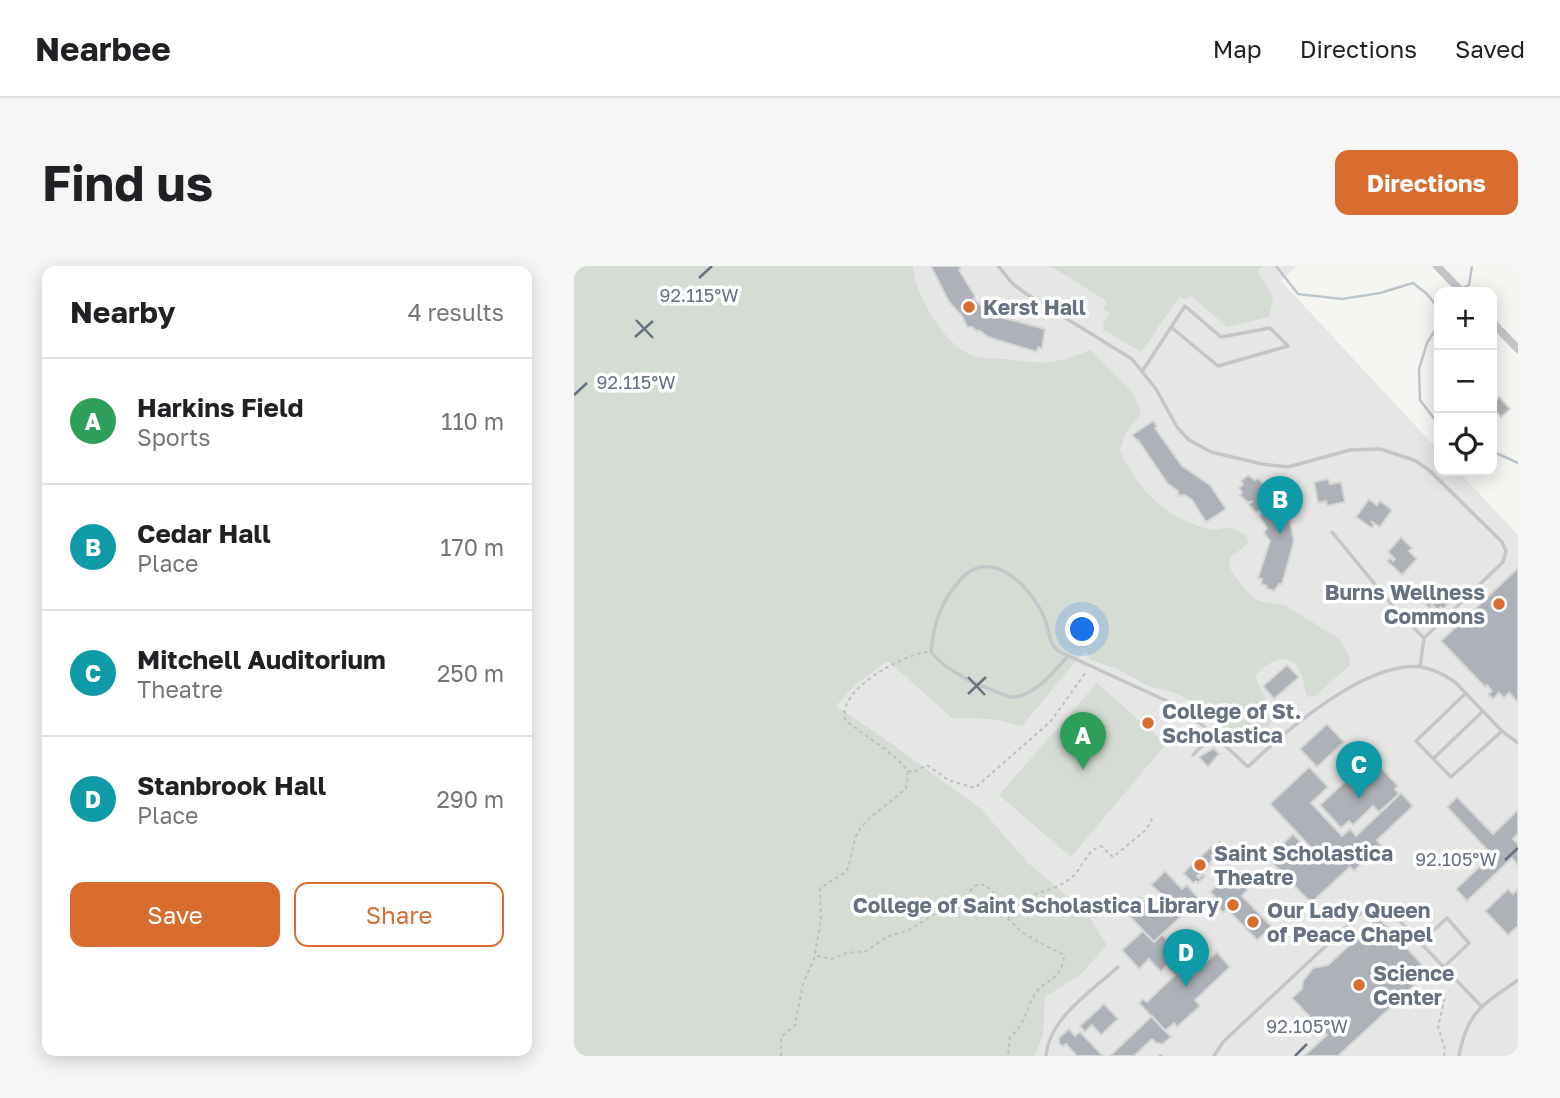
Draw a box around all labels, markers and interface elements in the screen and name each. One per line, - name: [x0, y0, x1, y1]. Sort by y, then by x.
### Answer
- text: Nearbee: [35, 29, 171, 68]
- text: Map: [1213, 34, 1262, 63]
- text: Directions: [1300, 34, 1417, 63]
- text: Saved: [1455, 34, 1525, 63]
- button: Directions: [1335, 150, 1518, 215]
- text: Find us: [42, 153, 213, 212]
- text: 92.115°W: [660, 284, 738, 306]
- map controls: [1434, 287, 1497, 476]
- button: +: [1434, 287, 1497, 350]
- text: Nearby: [70, 294, 175, 330]
- place label: Kerst Hall: [983, 294, 1086, 320]
- text: 4 results: [408, 298, 504, 326]
- marker: Kerst Hall: [961, 299, 977, 315]
- button: −: [1434, 350, 1497, 413]
- text: 92.115°W: [597, 371, 675, 393]
- text: Harkins Field: [137, 392, 303, 423]
- text: A: [85, 407, 101, 435]
- text: 110 m: [441, 407, 504, 435]
- button: locate: [1434, 413, 1497, 476]
- text: Sports: [137, 423, 211, 451]
- pin: B: [1257, 476, 1303, 534]
- text: Cedar Hall: [137, 518, 271, 549]
- text: B: [85, 533, 101, 561]
- text: 170 m: [440, 533, 504, 561]
- text: Place: [137, 549, 198, 577]
- place label: Burns Wellness Commons: [1325, 579, 1485, 629]
- marker: Burns Wellness Commons: [1491, 596, 1507, 612]
- your location: [1065, 612, 1099, 646]
- text: Mitchell Auditorium: [137, 644, 386, 675]
- text: C: [85, 659, 101, 687]
- text: 250 m: [437, 659, 504, 687]
- text: Theatre: [137, 675, 223, 703]
- place label: College of St. Scholastica: [1162, 698, 1301, 748]
- pin: A: [1060, 712, 1106, 770]
- marker: College of St. Scholastica: [1140, 715, 1156, 731]
- pin: C: [1336, 741, 1382, 799]
- text: Stanbrook Hall: [137, 770, 326, 801]
- text: D: [85, 785, 101, 813]
- text: 290 m: [436, 785, 504, 813]
- text: Place: [137, 801, 198, 829]
- place label: Saint Scholastica Theatre: [1214, 840, 1393, 890]
- text: 92.105°W: [1415, 848, 1497, 870]
- marker: Saint Scholastica Theatre: [1192, 857, 1208, 873]
- button: Save: [70, 882, 280, 947]
- button: Share: [294, 882, 504, 947]
- place label: College of Saint Scholastica Library: [853, 892, 1219, 918]
- marker: College of Saint Scholastica Library: [1225, 897, 1241, 913]
- place label: Our Lady Queen of Peace Chapel: [1267, 897, 1433, 947]
- marker: Our Lady Queen of Peace Chapel: [1245, 914, 1261, 930]
- pin: D: [1163, 929, 1209, 987]
- place label: Science Center: [1373, 960, 1454, 1010]
- marker: Science Center: [1351, 977, 1367, 993]
- text: 92.105°W: [1266, 1015, 1348, 1037]

